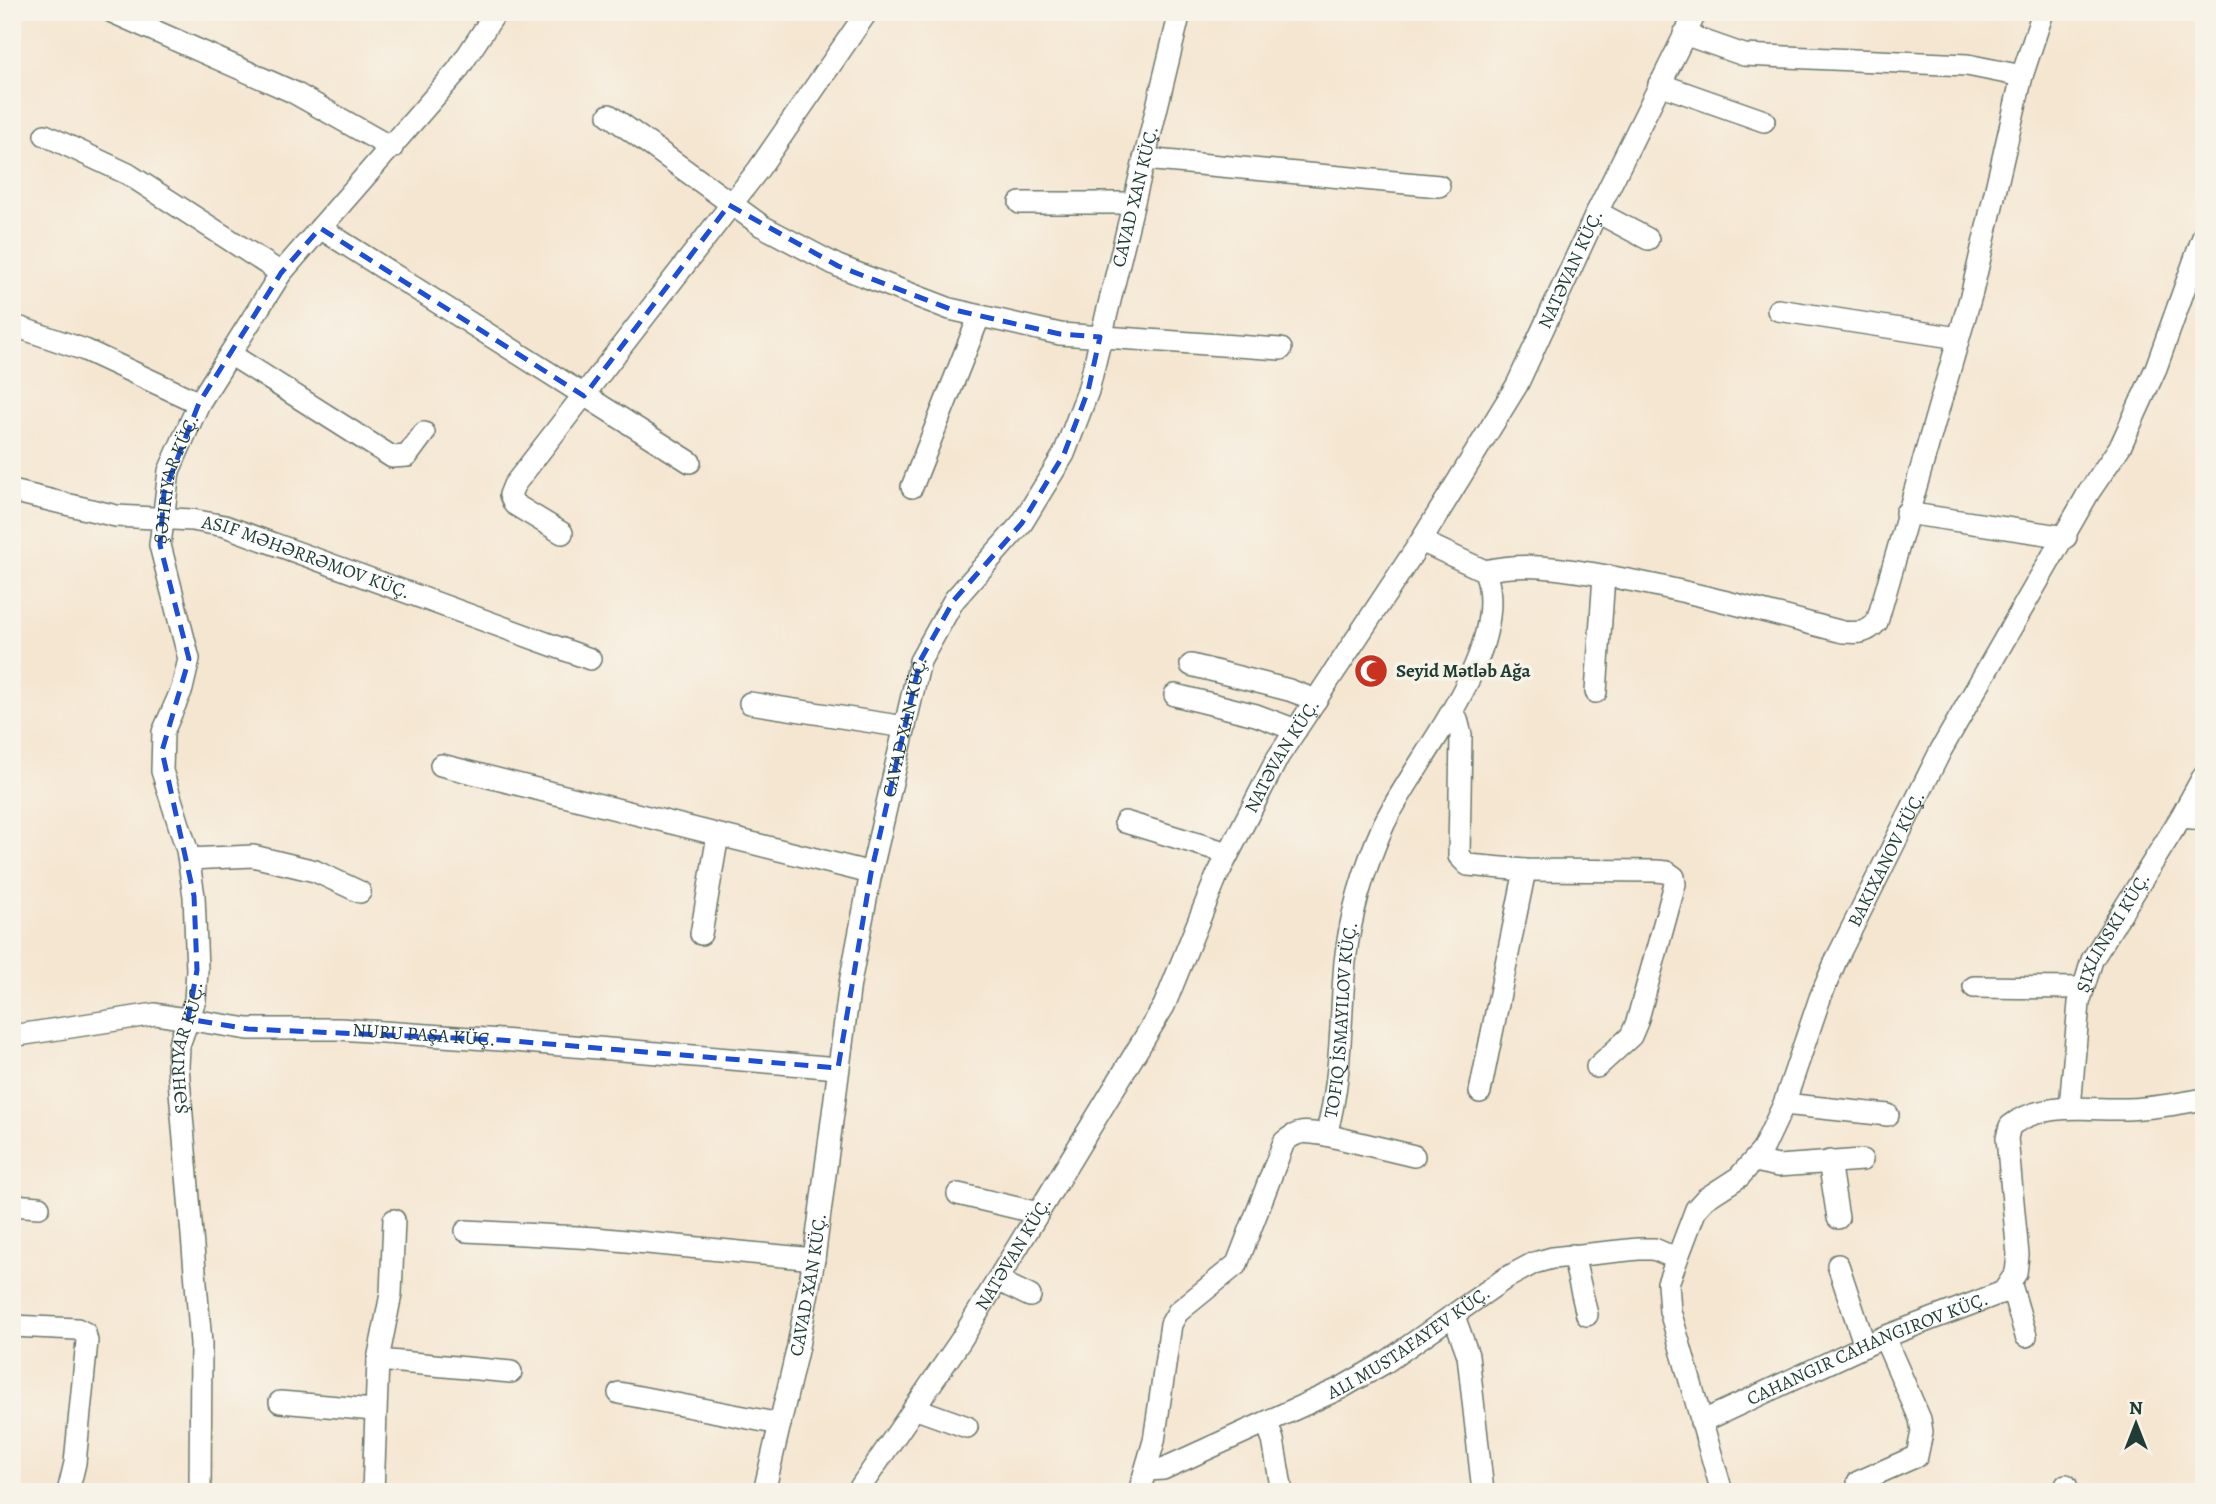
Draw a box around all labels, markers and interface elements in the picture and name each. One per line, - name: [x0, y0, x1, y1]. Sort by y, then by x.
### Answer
- street label: CAVAD XAN KÜÇ.: [1105, 123, 1165, 270]
- street label: NATƏVAN KÜÇ.: [1532, 205, 1609, 333]
- street label: ŞƏHRIYAR KÜÇ.: [147, 410, 205, 545]
- street label: ASIF MƏHƏRRƏMOV KÜÇ.: [199, 509, 414, 605]
- street label: CAVAD XAN KÜÇ.: [876, 650, 934, 800]
- mosque icon: Seyid Mətləb Ağa: [1352, 652, 1390, 690]
- place label: Seyid Mətləb Ağa: [1396, 658, 1532, 684]
- street label: NATƏVAN KÜÇ.: [1238, 694, 1326, 818]
- street label: BAKIXANOV KÜÇ.: [1842, 787, 1931, 931]
- street label: ŞIXLINSKI KÜÇ.: [2070, 867, 2156, 996]
- street label: TOFIQ İSMAYILOV KÜÇ.: [1318, 919, 1364, 1121]
- street label: ŞƏHRIYAR KÜÇ.: [165, 982, 209, 1115]
- street label: NURU PAŞA KÜÇ.: [352, 1017, 496, 1053]
- street label: NATƏVAN KÜÇ.: [969, 1192, 1058, 1315]
- street label: CAVAD XAN KÜÇ.: [783, 1212, 833, 1359]
- street label: ALI MUSTAFAYEV KÜÇ.: [1322, 1280, 1496, 1406]
- street label: CAHANGIR CAHANGIROV KÜÇ.: [1743, 1286, 1992, 1412]
- north arrow: [2100, 1388, 2170, 1458]
- text: N: [2129, 1395, 2143, 1421]

